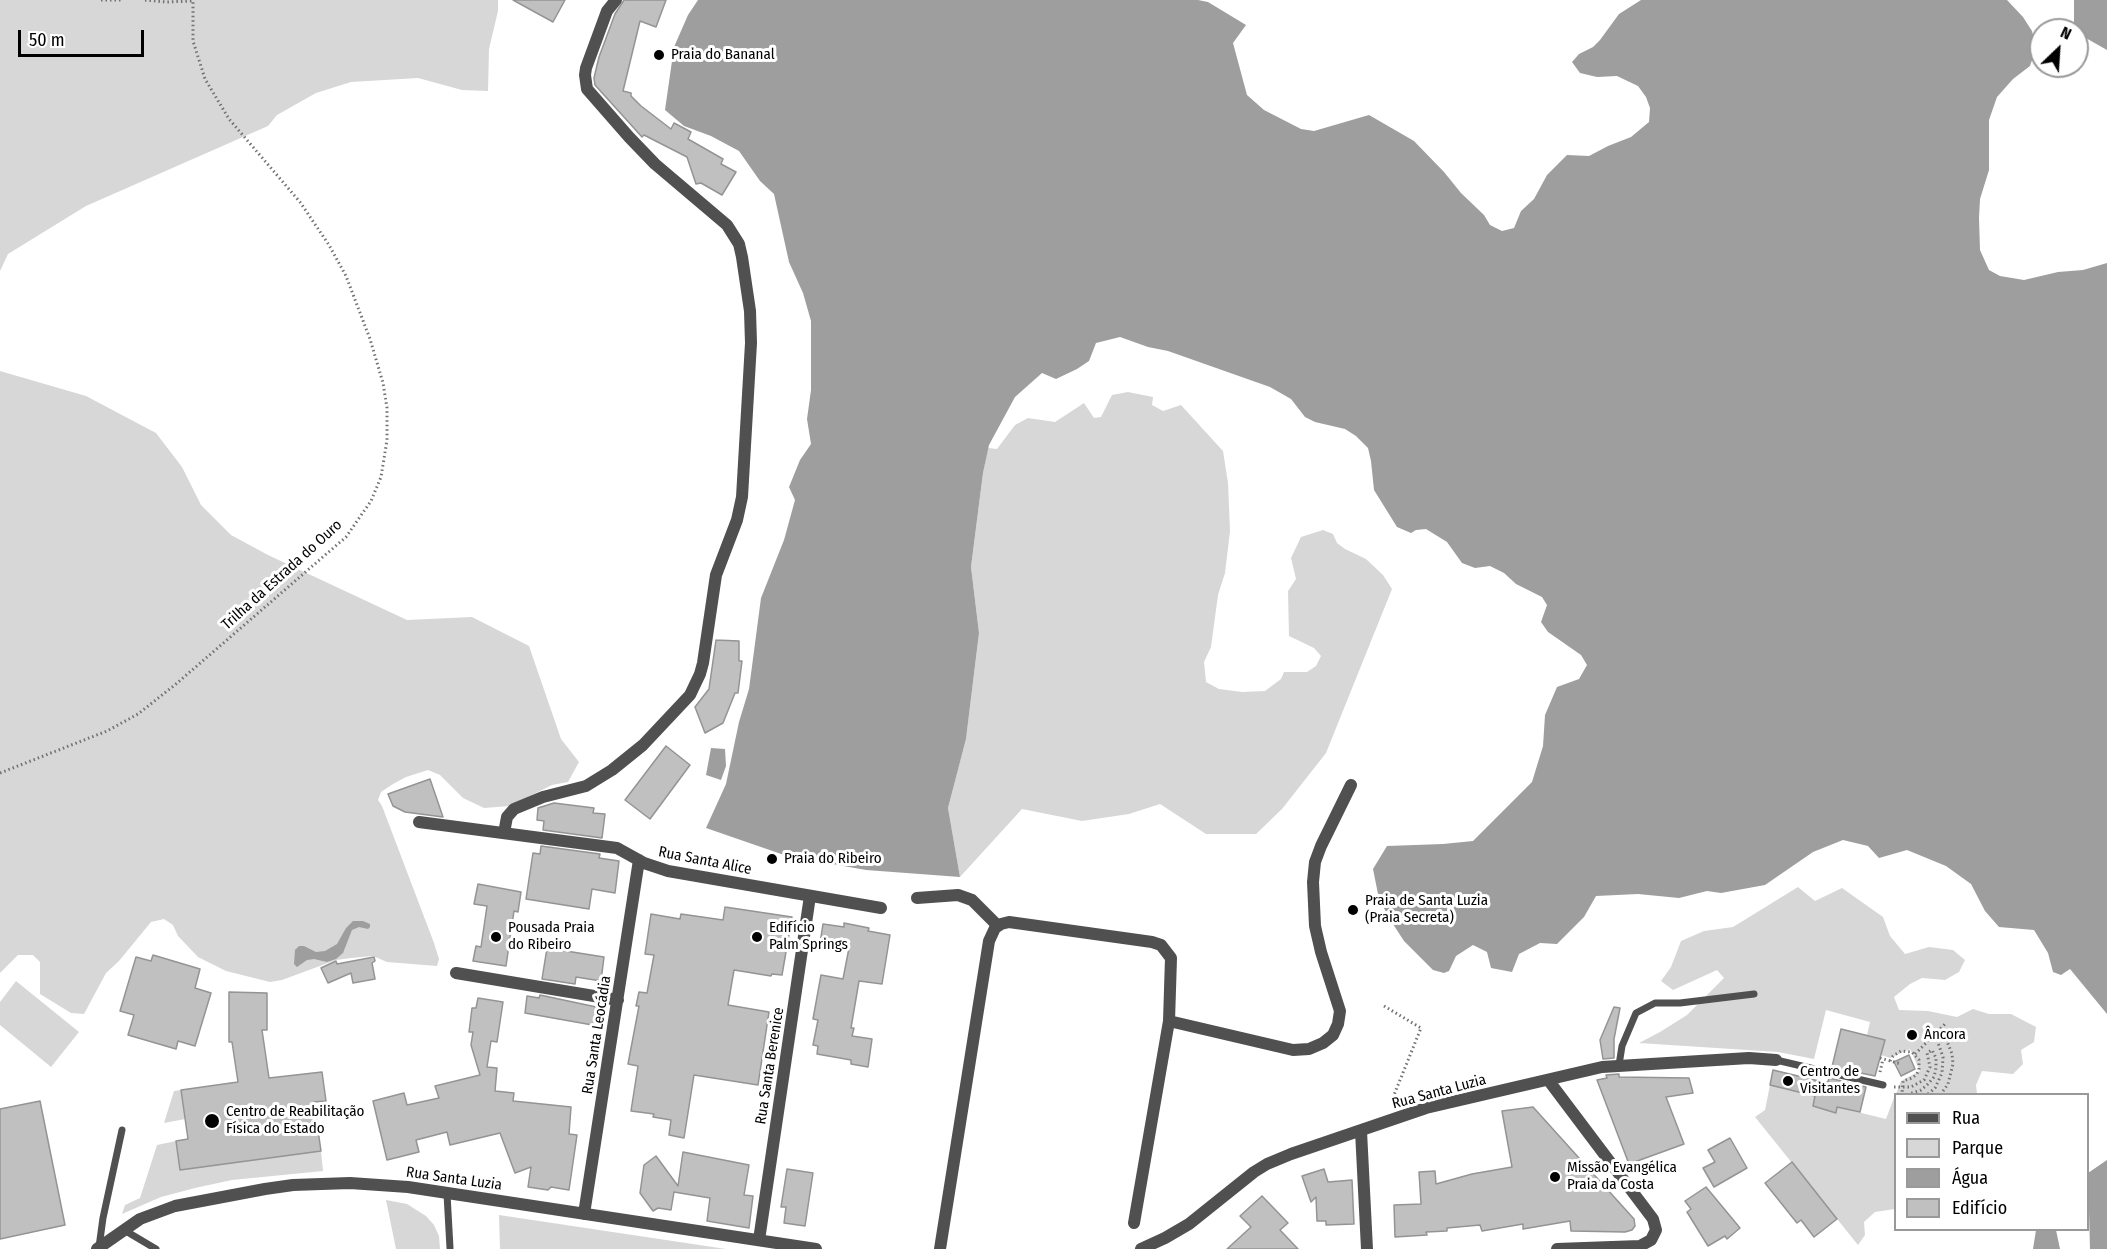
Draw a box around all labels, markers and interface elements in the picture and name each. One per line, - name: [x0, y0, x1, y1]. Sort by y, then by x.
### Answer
- scale bar: [21, 18, 147, 56]
- north arrow: [2029, 18, 2089, 78]
- text: N: [2058, 22, 2074, 44]
- text: 50 m: [29, 29, 65, 51]
- place label: Praia do Bananal: [671, 46, 775, 64]
- marker: Praia do Bananal: [652, 48, 666, 62]
- street label: Trilha da Estrada do Ouro: [218, 516, 346, 634]
- street label: Rua Santa Alice: [657, 843, 753, 879]
- place label: Praia do Ribeiro: [784, 850, 882, 868]
- marker: Praia do Ribeiro: [765, 852, 779, 866]
- place label: Praia de Santa Luzia (Praia Secreta): [1365, 892, 1488, 927]
- marker: Praia de Santa Luzia (Praia Secreta): [1346, 903, 1360, 917]
- place label: Pousada Praia do Ribeiro: [508, 919, 594, 954]
- place label: Edifício Palm Springs: [769, 919, 848, 954]
- marker: Pousada Praia do Ribeiro: [489, 930, 503, 944]
- marker: Edifício Palm Springs: [750, 930, 764, 944]
- street label: Rua Santa Leocádia: [579, 974, 615, 1096]
- street label: Rua Santa Berenice: [752, 1006, 788, 1126]
- place label: Âncora: [1924, 1026, 1966, 1044]
- marker: Âncora: [1905, 1028, 1919, 1042]
- place label: Centro de Visitantes: [1800, 1063, 1860, 1098]
- street label: Rua Santa Luzia: [1390, 1071, 1488, 1113]
- marker: Centro de Visitantes: [1781, 1074, 1795, 1088]
- legend: [1894, 1093, 2089, 1231]
- place label: Centro de Reabilitação Física do Estado: [226, 1103, 364, 1138]
- text: Rua: [1952, 1107, 1980, 1129]
- marker: Centro de Reabilitação Física do Estado: [203, 1112, 221, 1130]
- text: Parque: [1952, 1137, 2003, 1159]
- place label: Missão Evangélica Praia da Costa: [1567, 1159, 1677, 1194]
- street label: Rua Santa Luzia: [405, 1163, 503, 1195]
- text: Água: [1952, 1167, 1988, 1189]
- marker: Missão Evangélica Praia da Costa: [1548, 1170, 1562, 1184]
- text: Edifício: [1952, 1197, 2007, 1219]

